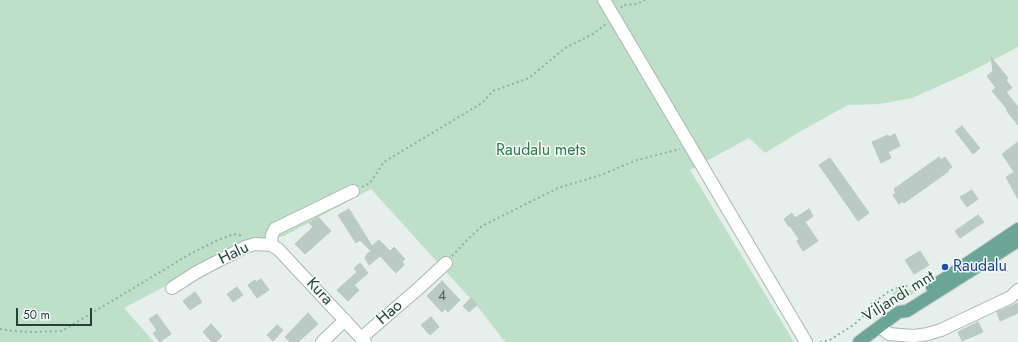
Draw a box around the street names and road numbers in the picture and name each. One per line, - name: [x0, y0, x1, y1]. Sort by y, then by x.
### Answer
- street label: Halu: [216, 239, 252, 269]
- street label: Viljandi mnt: [859, 267, 939, 327]
- street label: Kura: [302, 274, 336, 310]
- street label: Hao: [373, 297, 407, 329]

